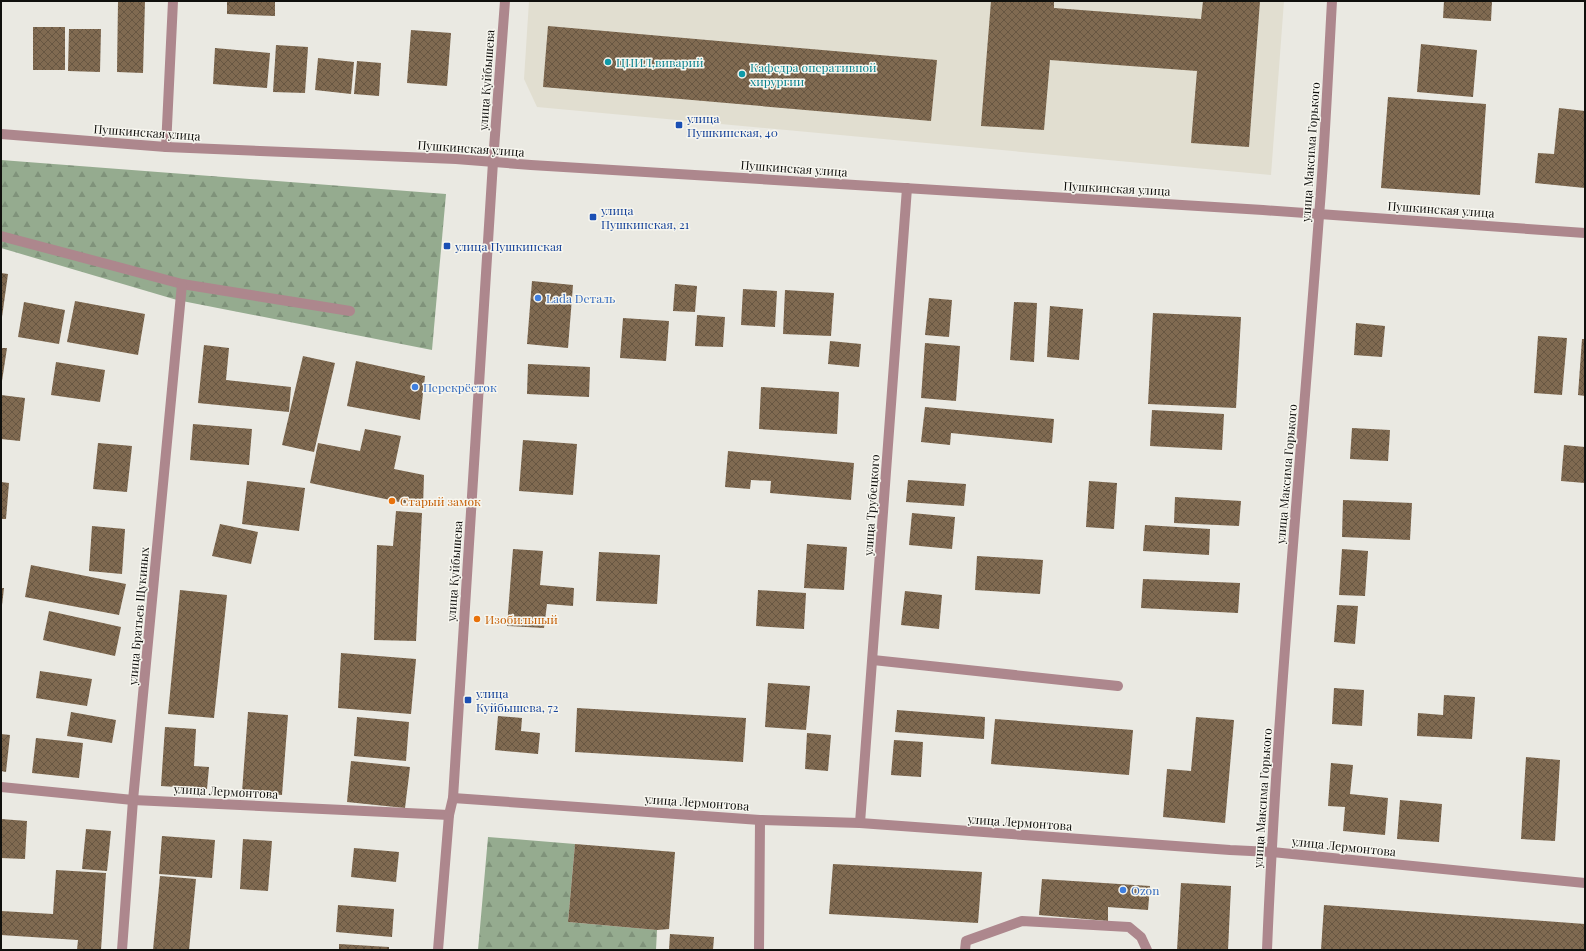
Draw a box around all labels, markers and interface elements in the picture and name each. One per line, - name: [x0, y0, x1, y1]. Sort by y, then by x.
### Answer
- street label: улица Куйбышева: [474, 29, 498, 132]
- place label: ЦНИЛ,виварий: [616, 54, 704, 70]
- marker: ЦНИЛ,виварий: [603, 57, 613, 67]
- place label: Кафедра оперативной хирургии: [750, 59, 877, 89]
- marker: Кафедра оперативной хирургии: [737, 69, 747, 79]
- street label: улица Максима Горького: [1297, 81, 1323, 224]
- place label: улица Пушкинская, 40: [686, 110, 778, 140]
- street label: Пушкинская улица: [93, 120, 201, 144]
- marker: улица Пушкинская, 40: [674, 120, 684, 130]
- street label: Пушкинская улица: [417, 136, 525, 160]
- street label: Пушкинская улица: [740, 156, 848, 180]
- street label: Пушкинская улица: [1063, 177, 1171, 199]
- street label: Пушкинская улица: [1387, 197, 1495, 221]
- place label: улица Пушкинская, 21: [600, 202, 690, 232]
- marker: улица Пушкинская, 21: [588, 212, 598, 222]
- place label: улица Пушкинская: [454, 238, 563, 254]
- marker: улица Пушкинская: [442, 241, 452, 251]
- place label: Lada Dеталь: [546, 290, 615, 306]
- marker: Lada Dеталь: [533, 293, 543, 303]
- place label: Перекрёсток: [423, 379, 497, 395]
- marker: Перекрёсток: [410, 382, 420, 392]
- street label: улица Максима Горького: [1272, 403, 1300, 546]
- street label: улица Трубецкого: [859, 453, 883, 557]
- place label: Старый замок: [400, 493, 481, 509]
- marker: Старый замок: [387, 496, 397, 506]
- street label: улица Куйбышева: [442, 520, 466, 623]
- street label: улица Братьев Щукиных: [124, 545, 152, 687]
- place label: Изобильный: [485, 611, 558, 627]
- marker: Изобильный: [472, 614, 482, 624]
- place label: улица Куйбышева, 72: [475, 685, 559, 715]
- marker: улица Куйбышева, 72: [463, 695, 473, 705]
- street label: улица Максима Горького: [1249, 727, 1275, 870]
- street label: улица Лермонтова: [172, 780, 279, 802]
- street label: улица Лермонтова: [643, 790, 750, 814]
- street label: улица Лермонтова: [966, 810, 1073, 834]
- street label: улица Лермонтова: [1290, 832, 1397, 859]
- place label: Ozon: [1131, 882, 1159, 898]
- marker: Ozon: [1118, 885, 1128, 895]

